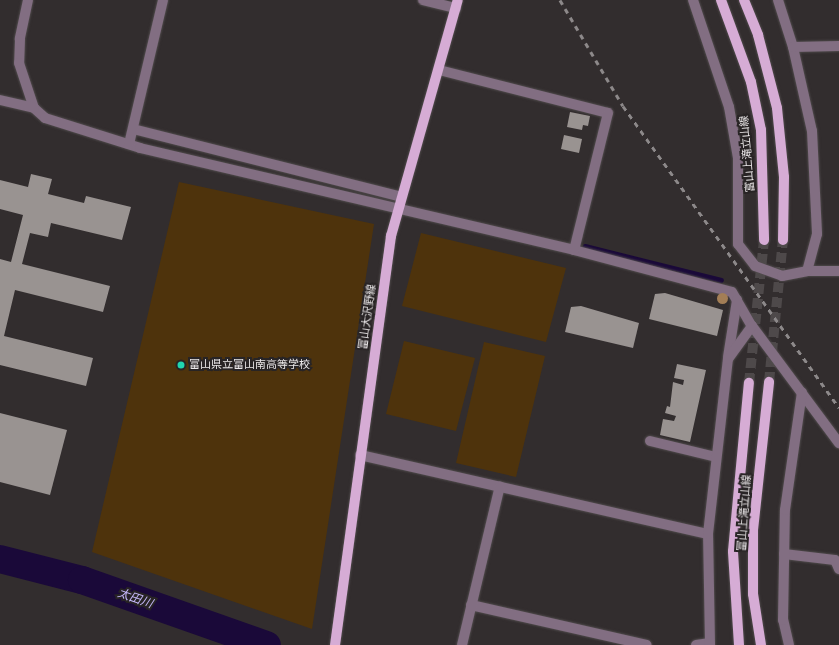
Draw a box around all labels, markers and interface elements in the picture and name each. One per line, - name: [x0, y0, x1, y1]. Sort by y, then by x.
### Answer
- street label: 富山上滝立山線: [738, 115, 758, 193]
- street label: 富山大沢野線: [357, 283, 379, 351]
- place label: 富山県立富山南高等学校: [189, 358, 310, 372]
- marker: 富山県立富山南高等学校: [176, 360, 186, 370]
- street label: 富山上滝立山線: [736, 474, 754, 552]
- water label: 太田川: [116, 586, 154, 612]

